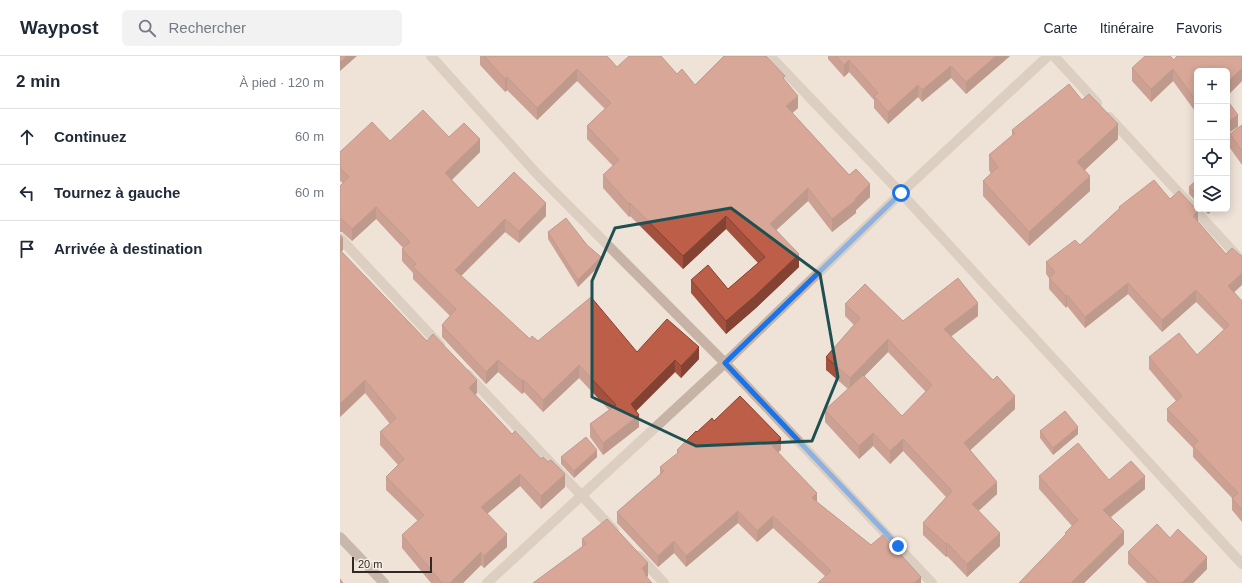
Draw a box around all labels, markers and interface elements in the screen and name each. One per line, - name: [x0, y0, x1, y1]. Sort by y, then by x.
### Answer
- search box: [122, 10, 402, 46]
- text: Waypost: [20, 17, 98, 38]
- icon: search: [136, 17, 158, 39]
- text: Rechercher: [168, 19, 246, 36]
- text: Carte: [1043, 20, 1078, 36]
- text: Itinéraire: [1100, 20, 1154, 36]
- text: Favoris: [1176, 20, 1222, 36]
- map controls: [1194, 68, 1230, 212]
- button: +: [1194, 68, 1230, 104]
- text: 2 min: [16, 72, 60, 91]
- text: À pied · 120 m: [239, 75, 324, 90]
- button: −: [1194, 104, 1230, 140]
- icon: ahead: [16, 126, 38, 148]
- text: Continuez: [54, 128, 127, 145]
- text: 60 m: [295, 129, 324, 144]
- button: locate: [1194, 140, 1230, 176]
- button: layers: [1194, 176, 1230, 212]
- icon: left: [16, 182, 38, 204]
- text: Tournez à gauche: [54, 184, 180, 201]
- route start: [892, 184, 910, 202]
- text: 60 m: [295, 185, 324, 200]
- icon: arrive: [16, 238, 38, 260]
- text: Arrivée à destination: [54, 240, 202, 257]
- route end: [889, 537, 907, 555]
- scale bar: [352, 555, 432, 574]
- text: 20 m: [358, 558, 382, 570]

